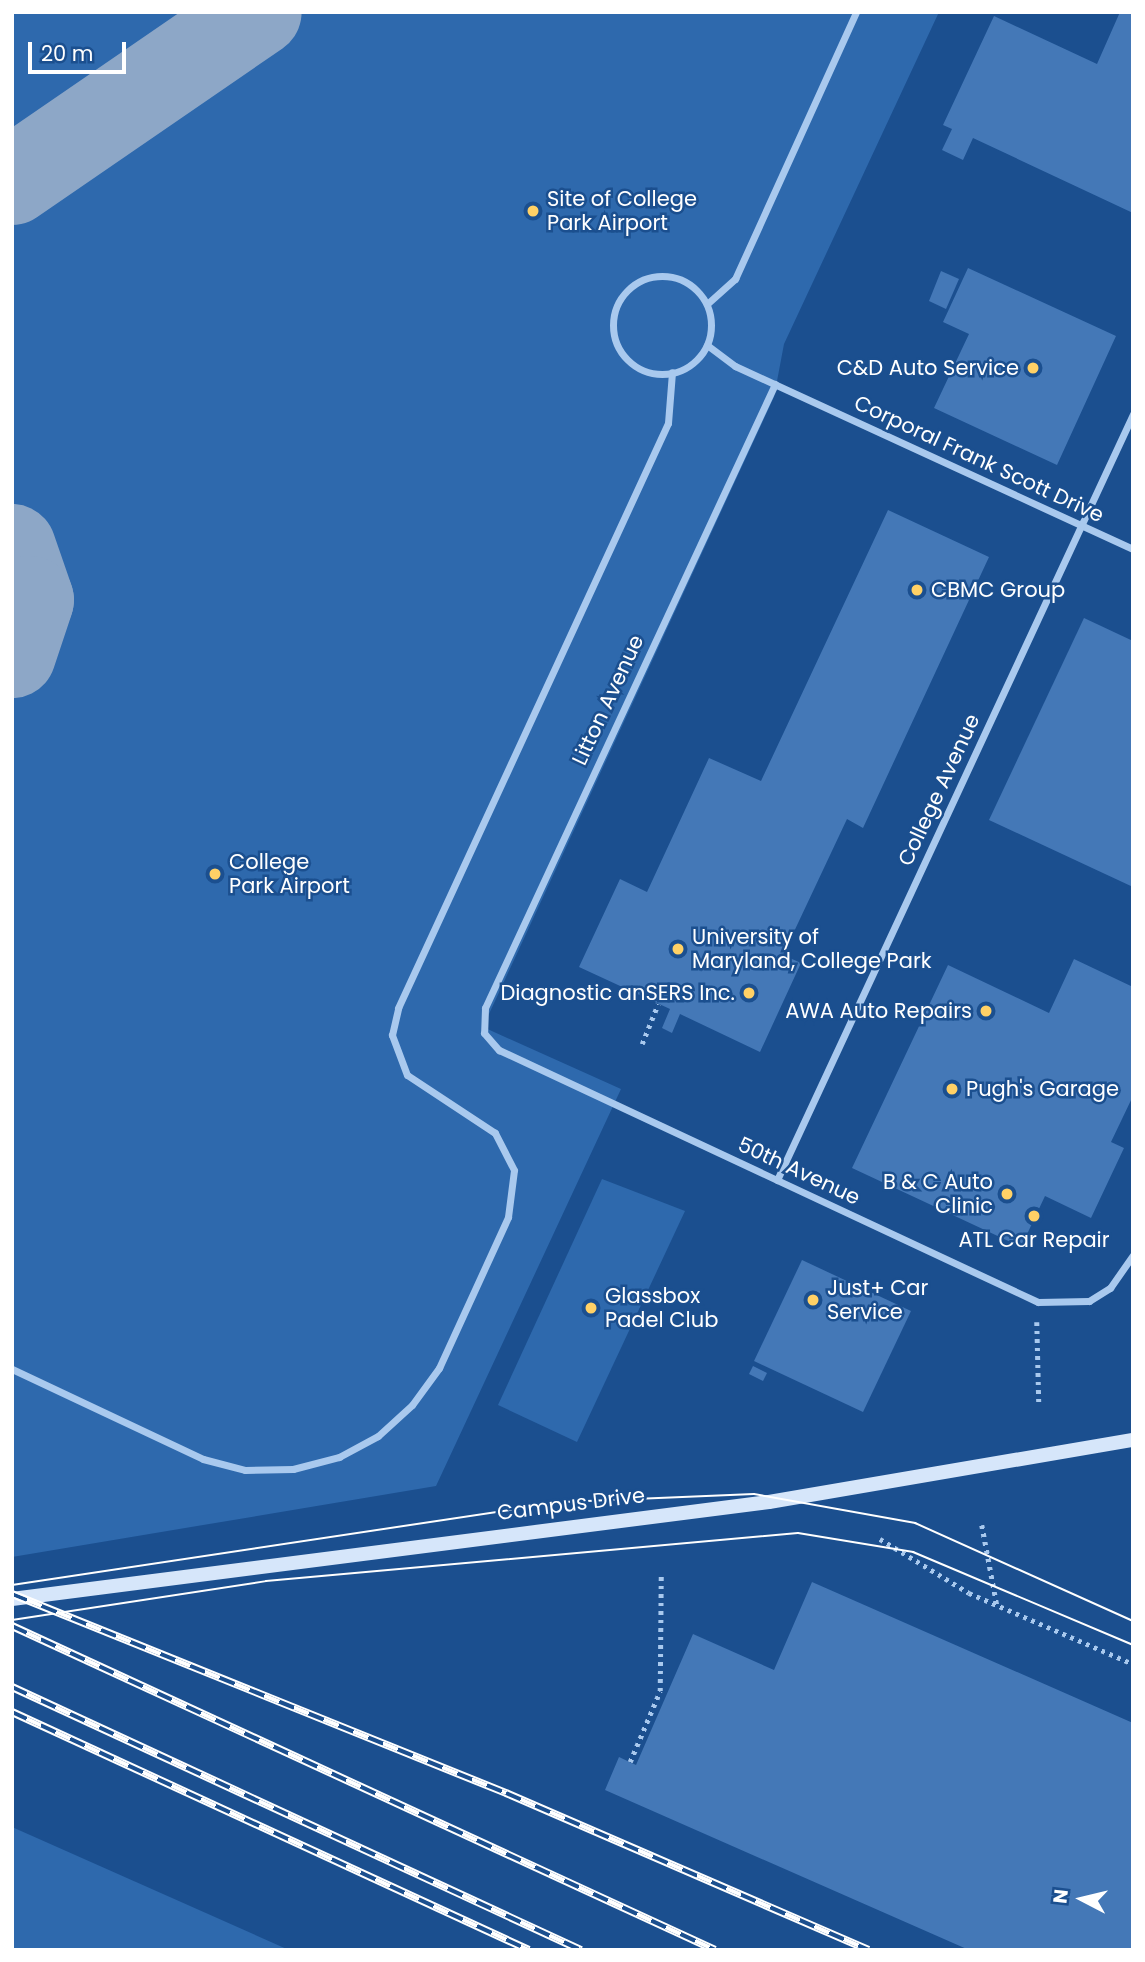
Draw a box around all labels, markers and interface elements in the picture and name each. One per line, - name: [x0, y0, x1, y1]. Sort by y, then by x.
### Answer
- scale bar: [32, 28, 130, 72]
- text: 20 m: [41, 39, 94, 68]
- place label: Site of College Park Airport: [547, 186, 697, 236]
- marker: Site of College Park Airport: [525, 203, 541, 219]
- place label: C&D Auto Service: [837, 355, 1019, 381]
- marker: C&D Auto Service: [1025, 360, 1041, 376]
- street label: Corporal Frank Scott Drive: [850, 390, 1108, 528]
- place label: CBMC Group: [931, 577, 1065, 603]
- marker: CBMC Group: [909, 582, 925, 598]
- street label: Litton Avenue: [567, 631, 649, 769]
- street label: College Avenue: [893, 710, 985, 870]
- place label: College Park Airport: [229, 849, 350, 899]
- marker: College Park Airport: [207, 866, 223, 882]
- place label: University of Maryland, College Park: [692, 924, 932, 974]
- marker: University of Maryland, College Park: [670, 941, 686, 957]
- place label: Diagnostic anSERS Inc.: [500, 980, 735, 1006]
- marker: Diagnostic anSERS Inc.: [741, 985, 757, 1001]
- place label: AWA Auto Repairs: [785, 998, 972, 1024]
- marker: AWA Auto Repairs: [978, 1003, 994, 1019]
- place label: Pugh's Garage: [966, 1076, 1119, 1102]
- marker: Pugh's Garage: [944, 1081, 960, 1097]
- street label: 50th Avenue: [734, 1132, 864, 1210]
- place label: B & C Auto Clinic: [883, 1169, 993, 1219]
- marker: B & C Auto Clinic: [999, 1186, 1015, 1202]
- marker: ATL Car Repair: [1026, 1208, 1042, 1224]
- place label: ATL Car Repair: [958, 1227, 1110, 1253]
- place label: Just+ Car Service: [827, 1275, 928, 1325]
- place label: Glassbox Padel Club: [605, 1283, 718, 1333]
- marker: Just+ Car Service: [805, 1292, 821, 1308]
- marker: Glassbox Padel Club: [583, 1300, 599, 1316]
- street label: Campus Drive: [496, 1482, 646, 1526]
- north arrow: [1047, 1864, 1117, 1934]
- text: N: [1046, 1888, 1075, 1905]

